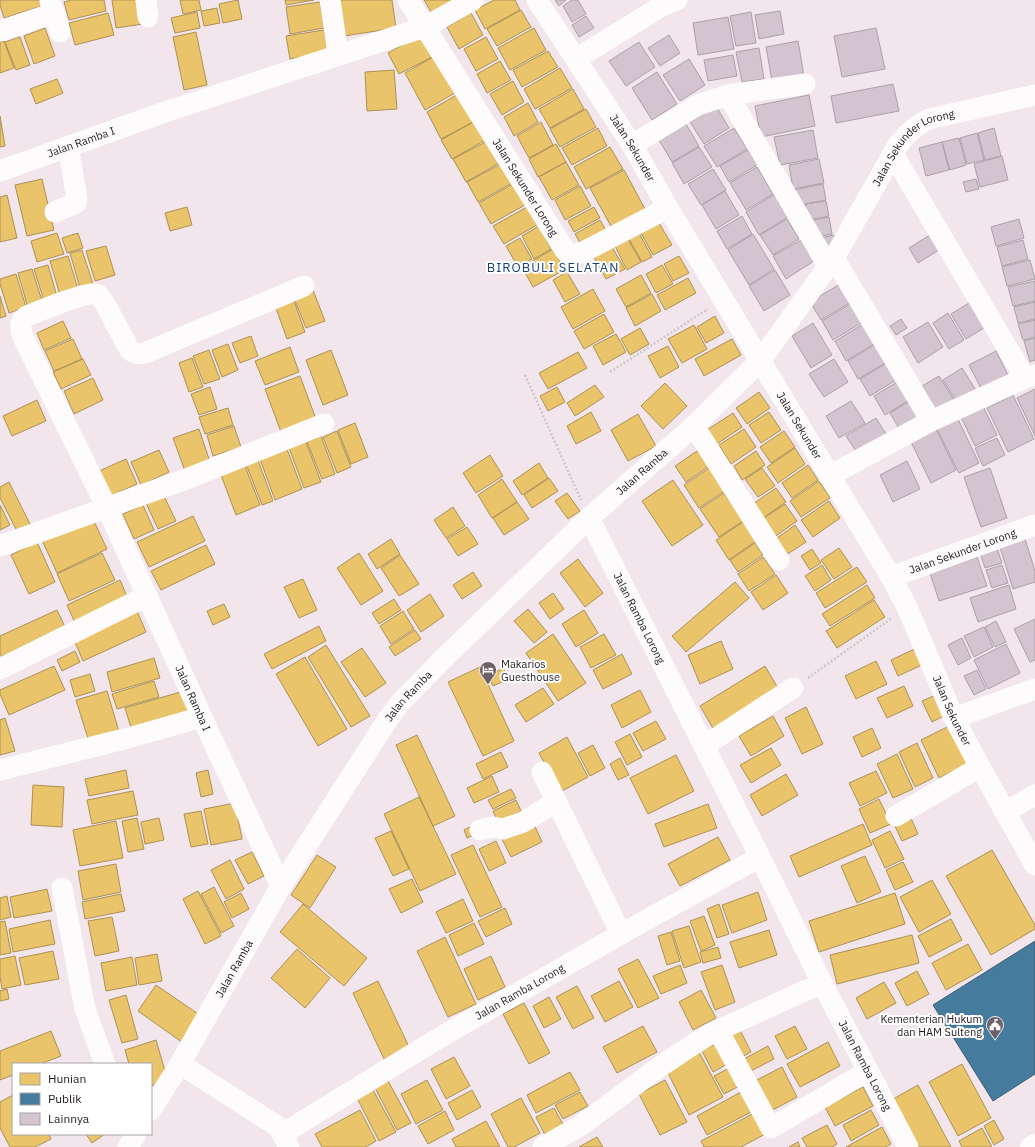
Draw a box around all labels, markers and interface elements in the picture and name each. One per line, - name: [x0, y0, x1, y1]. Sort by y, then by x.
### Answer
- street label: Jalan Sekunder Lorong: [869, 106, 956, 189]
- street label: Jalan Sekunder: [607, 111, 658, 184]
- street label: Jalan Ramba I: [45, 123, 117, 161]
- street label: Jalan Sekunder Lorong: [490, 136, 561, 239]
- district label: BIROBULI SELATAN: [487, 259, 619, 276]
- street label: Jalan Sekunder: [774, 389, 825, 462]
- street label: Jalan Ramba: [613, 445, 670, 498]
- street label: Jalan Sekunder Lorong: [907, 525, 1018, 577]
- street label: Jalan Ramba Lorong: [611, 570, 668, 666]
- place label: Makarios Guesthouse: [501, 657, 560, 684]
- hotel icon: Makarios Guesthouse: [478, 660, 498, 685]
- street label: Jalan Ramba I: [172, 663, 214, 733]
- street label: Jalan Ramba: [382, 668, 435, 724]
- street label: Jalan Sekunder: [930, 673, 975, 748]
- street label: Jalan Ramba: [212, 937, 256, 1000]
- street label: Jalan Ramba Lorong: [473, 961, 567, 1023]
- place label: Kementerian Hukum dan HAM Sulteng: [880, 1012, 982, 1039]
- public building icon: Kementerian Hukum dan HAM Sulteng: [985, 1015, 1005, 1040]
- street label: Jalan Ramba Lorong: [836, 1018, 895, 1113]
- legend: [12, 1063, 152, 1135]
- text: Hunian: [48, 1071, 86, 1086]
- text: Publik: [48, 1091, 82, 1106]
- text: Lainnya: [48, 1111, 90, 1126]

